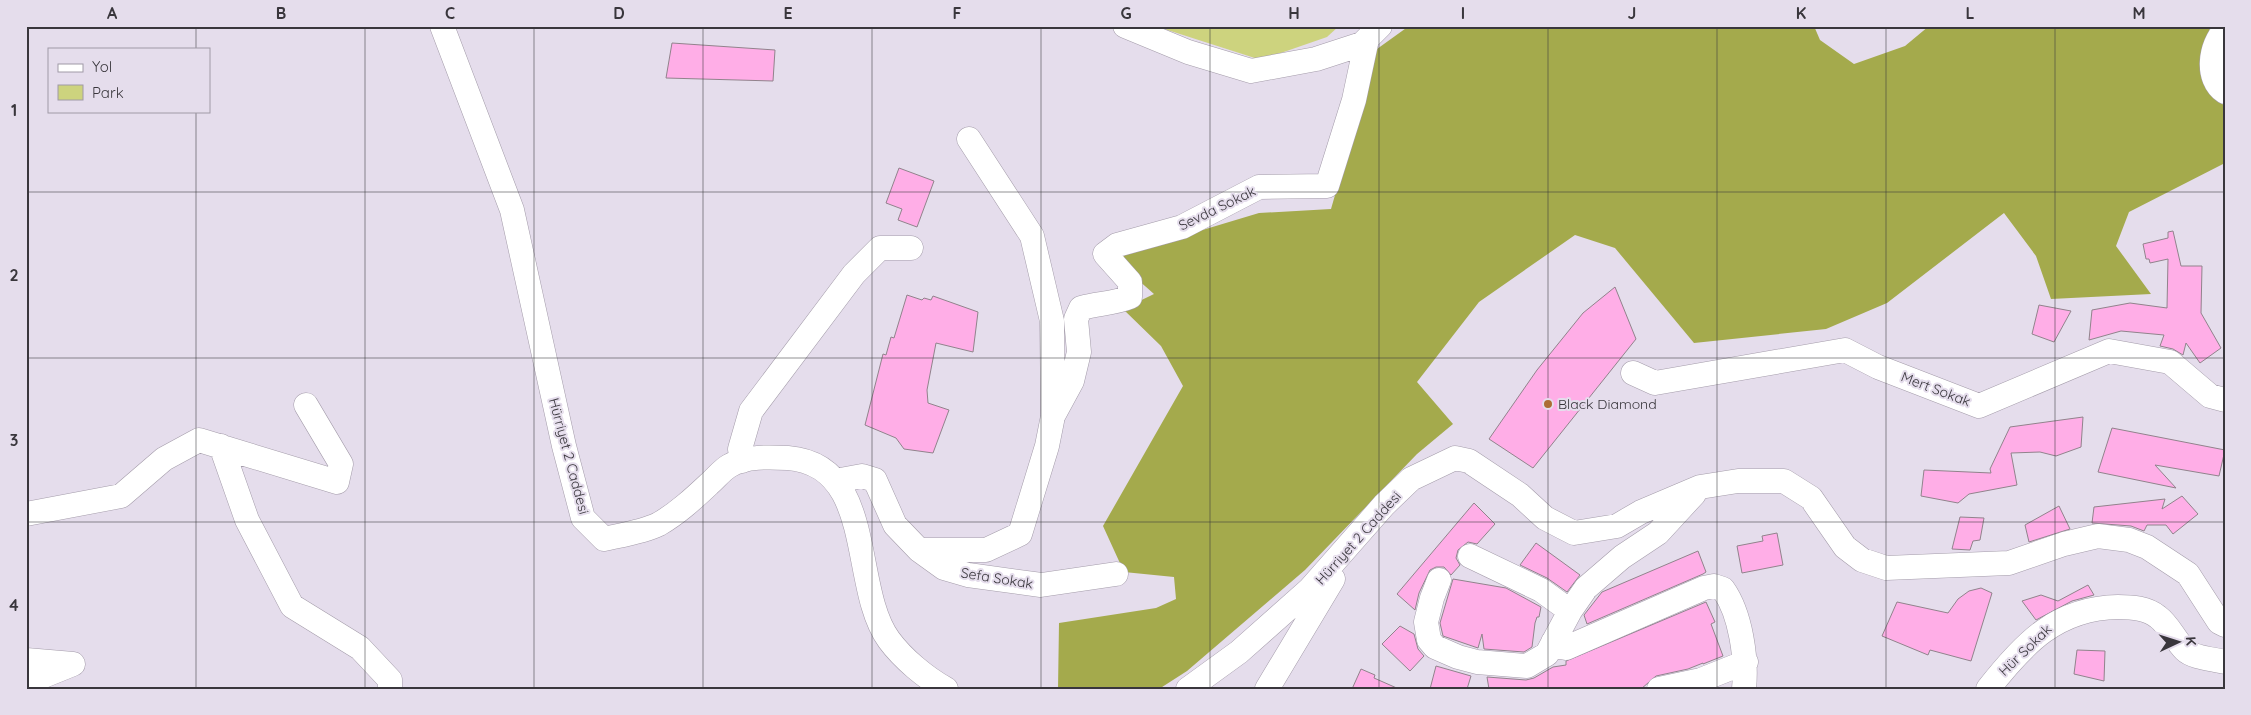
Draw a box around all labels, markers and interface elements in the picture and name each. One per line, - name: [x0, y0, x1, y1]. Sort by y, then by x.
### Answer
- text: A: [107, 3, 118, 23]
- text: B: [276, 3, 286, 23]
- text: C: [445, 3, 455, 23]
- text: D: [613, 3, 625, 23]
- text: E: [783, 3, 793, 23]
- text: F: [953, 3, 962, 23]
- text: G: [1120, 3, 1132, 23]
- text: H: [1288, 3, 1300, 23]
- text: I: [1461, 3, 1465, 23]
- text: J: [1628, 3, 1636, 23]
- text: K: [1796, 3, 1806, 23]
- text: L: [1966, 3, 1975, 23]
- text: M: [2132, 3, 2146, 23]
- legend: [48, 48, 210, 112]
- text: Yol: [92, 57, 112, 76]
- text: Park: [92, 83, 124, 102]
- text: 1: [11, 100, 17, 120]
- street label: Sevda Sokak: [1175, 182, 1259, 234]
- text: 2: [9, 265, 19, 285]
- street label: Mert Sokak: [1899, 367, 1973, 411]
- place label: Black Diamond: [1558, 395, 1657, 413]
- street label: Hürriyet 2 Caddesi: [545, 396, 593, 516]
- marker: Black Diamond: [1542, 398, 1554, 410]
- text: 3: [10, 430, 18, 450]
- street label: Hürriyet 2 Caddesi: [1311, 487, 1405, 589]
- street label: Sefa Sokak: [960, 563, 1034, 593]
- text: 4: [9, 595, 19, 615]
- north arrow: [2154, 618, 2204, 668]
- street label: Hür Sokak: [1995, 620, 2055, 680]
- text: K: [2182, 636, 2200, 646]

